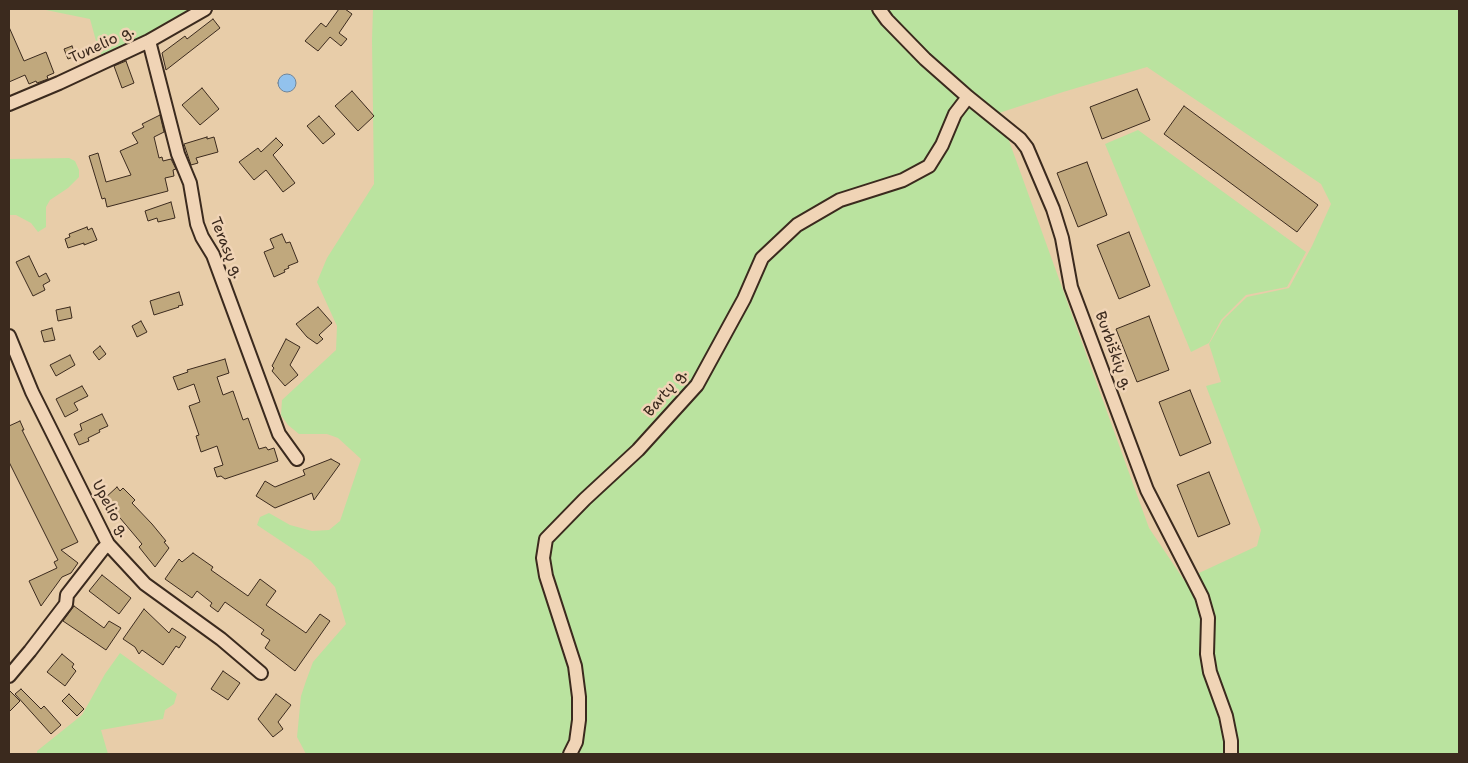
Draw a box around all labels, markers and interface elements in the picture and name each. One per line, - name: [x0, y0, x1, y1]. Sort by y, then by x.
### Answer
- street label: Tunelio g.: [67, 22, 137, 68]
- street label: Terasų g.: [206, 215, 246, 281]
- street label: Burbiškių g.: [1090, 309, 1136, 393]
- street label: Bartų g.: [641, 365, 691, 421]
- street label: Upelio g.: [87, 477, 133, 541]

